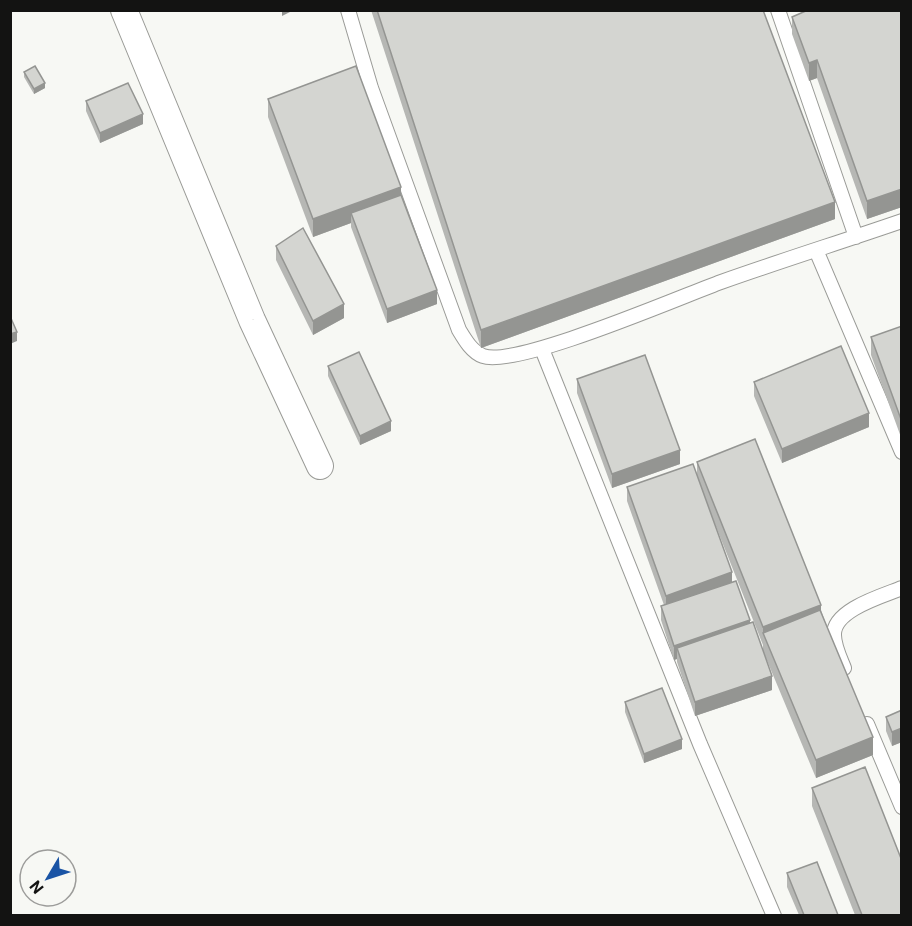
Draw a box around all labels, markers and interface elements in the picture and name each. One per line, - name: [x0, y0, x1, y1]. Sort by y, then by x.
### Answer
- north arrow: [18, 848, 78, 908]
- text: N: [26, 877, 48, 897]

